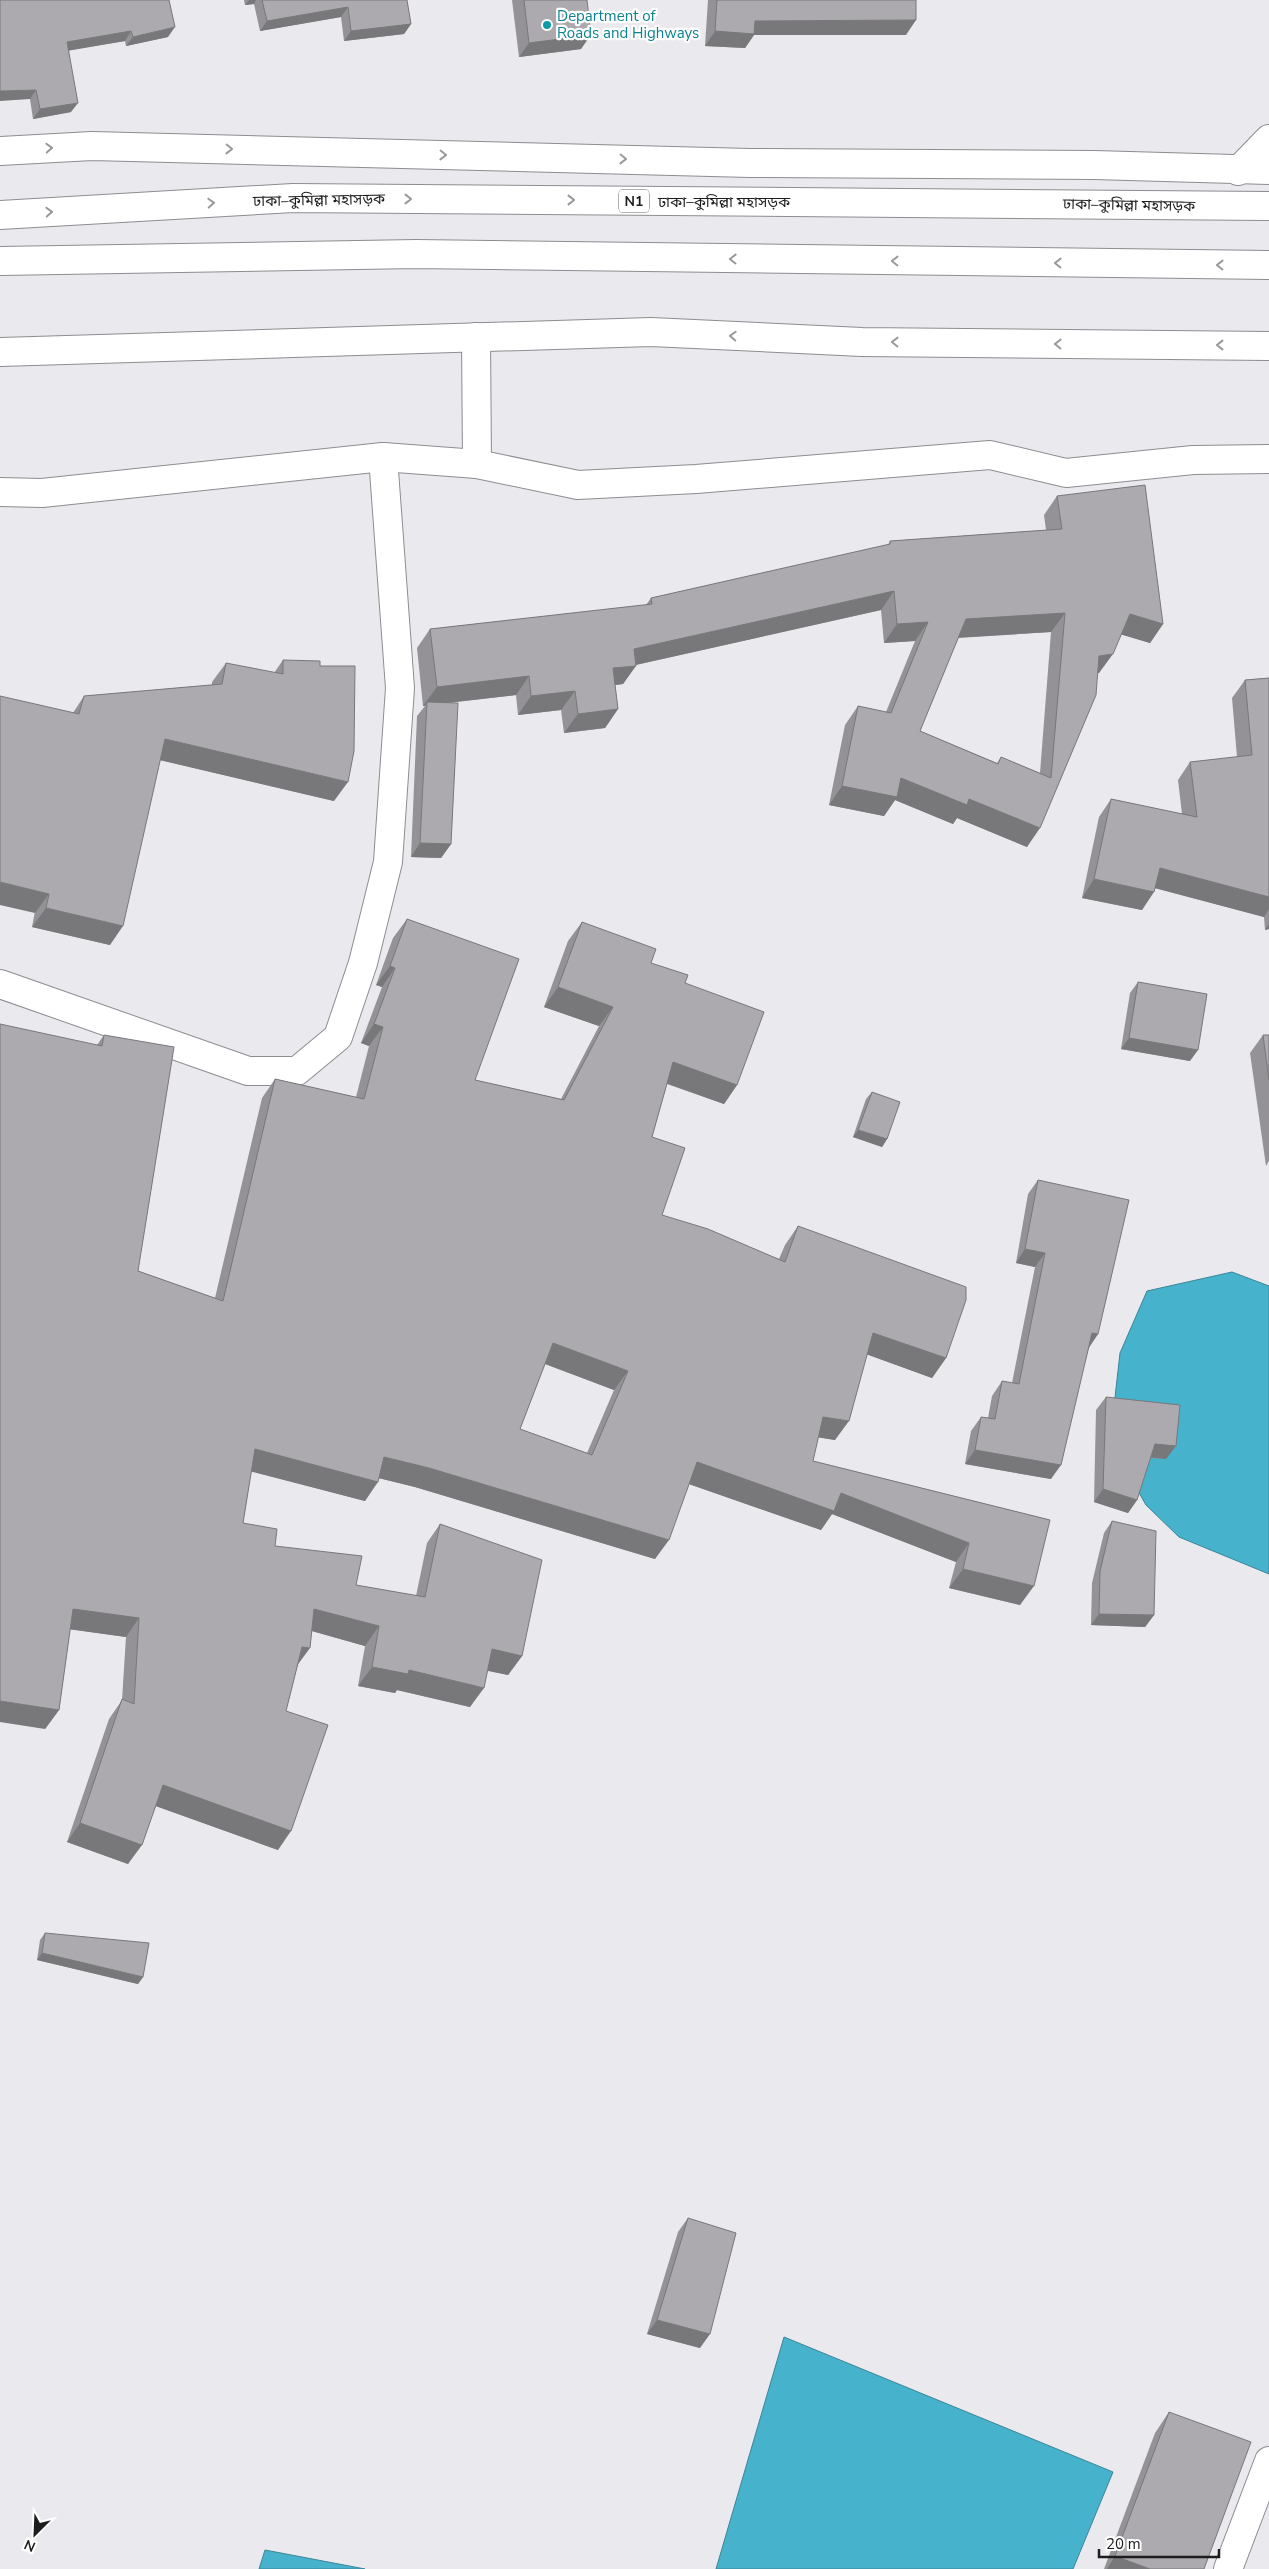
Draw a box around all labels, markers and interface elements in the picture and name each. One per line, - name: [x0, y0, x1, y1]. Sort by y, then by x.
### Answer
- place label: Department of Roads and Highways: [557, 6, 699, 43]
- marker: Department of Roads and Highways: [541, 19, 553, 31]
- one-way arrow: [45, 143, 53, 154]
- one-way arrow: [225, 144, 233, 154]
- one-way arrow: [440, 150, 448, 160]
- one-way arrow: [620, 154, 628, 165]
- street label: ঢাকা–কুমিল্লা মহাসড়ক: [252, 189, 386, 211]
- road number: N1: [619, 190, 649, 212]
- street label: ঢাকা–কুমিল্লা মহাসড়ক: [657, 192, 791, 212]
- one-way arrow: [405, 194, 413, 204]
- street label: ঢাকা–কুমিল্লা মহাসড়ক: [1062, 194, 1196, 216]
- one-way arrow: [568, 195, 575, 205]
- one-way arrow: [207, 197, 215, 208]
- one-way arrow: [45, 206, 53, 217]
- one-way arrow: [729, 254, 736, 264]
- one-way arrow: [891, 256, 899, 266]
- one-way arrow: [1054, 258, 1062, 268]
- one-way arrow: [1216, 260, 1224, 270]
- one-way arrow: [729, 330, 737, 341]
- one-way arrow: [891, 337, 899, 348]
- one-way arrow: [1054, 339, 1062, 349]
- one-way arrow: [1216, 340, 1224, 350]
- north arrow: [10, 2509, 60, 2559]
- scale bar: [1099, 2526, 1219, 2558]
- text: 20 m: [1106, 2534, 1141, 2554]
- text: N: [21, 2535, 39, 2556]

